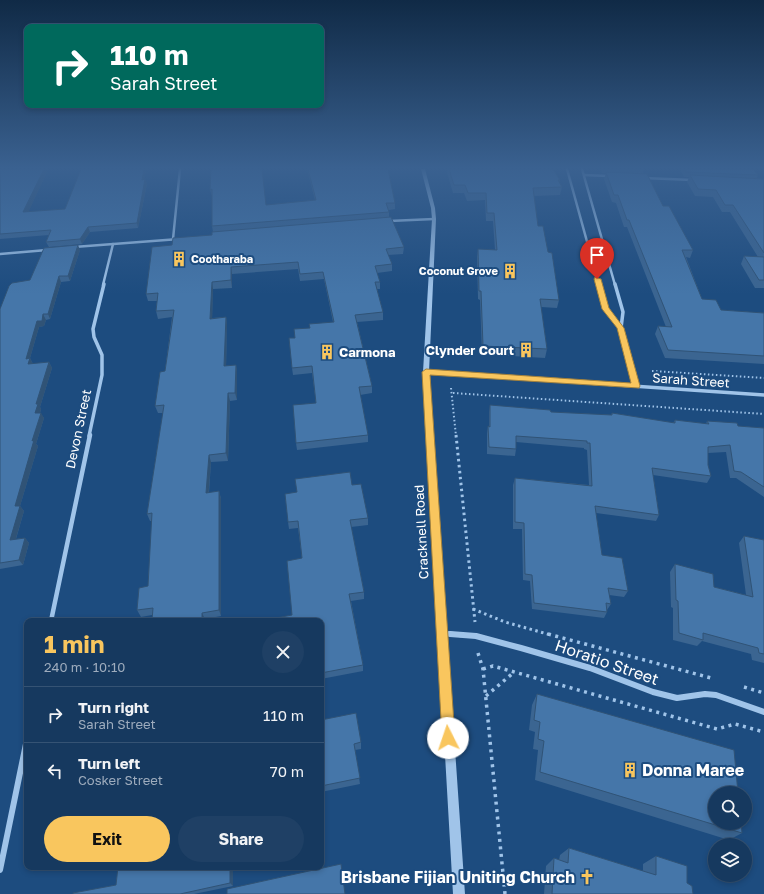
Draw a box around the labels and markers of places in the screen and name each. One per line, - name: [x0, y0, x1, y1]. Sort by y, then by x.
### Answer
- pin: [580, 238, 614, 279]
- building icon: Cootharaba: [170, 250, 188, 268]
- place label: Cootharaba: [191, 252, 253, 265]
- building icon: Coconut Grove: [501, 262, 519, 280]
- place label: Coconut Grove: [419, 264, 498, 277]
- building icon: Clynder Court: [517, 341, 535, 359]
- place label: Clynder Court: [426, 342, 514, 358]
- building icon: Carmona: [318, 343, 336, 361]
- place label: Carmona: [339, 344, 396, 360]
- place label: Donna Maree: [642, 760, 744, 780]
- building icon: Donna Maree: [621, 761, 639, 779]
- place label: Brisbane Fijian Uniting Church: [341, 867, 575, 887]
- church icon: Brisbane Fijian Uniting Church: [578, 868, 596, 886]

